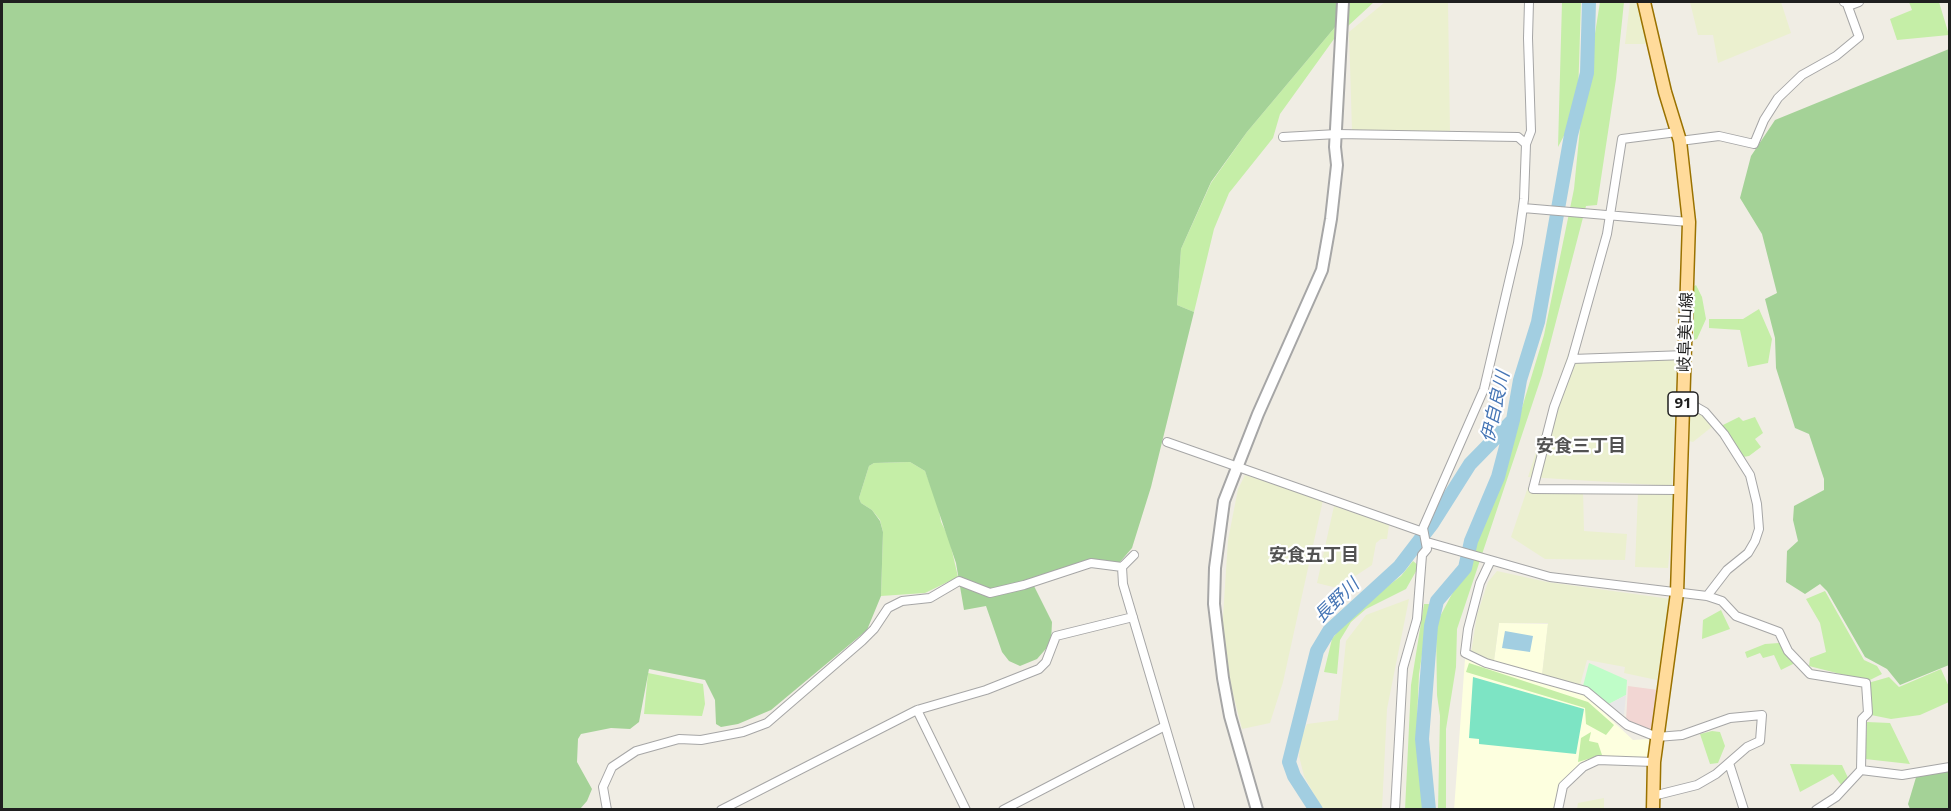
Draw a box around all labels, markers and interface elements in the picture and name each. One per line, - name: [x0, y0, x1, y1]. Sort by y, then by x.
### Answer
- street label: 岐阜美山線: [1675, 292, 1697, 372]
- water label: 伊自良川: [1477, 369, 1515, 445]
- road number: 91: [1668, 392, 1698, 416]
- district label: 安食三丁目: [1536, 436, 1626, 458]
- district label: 安食五丁目: [1269, 545, 1359, 567]
- water label: 長野川: [1310, 574, 1364, 628]

